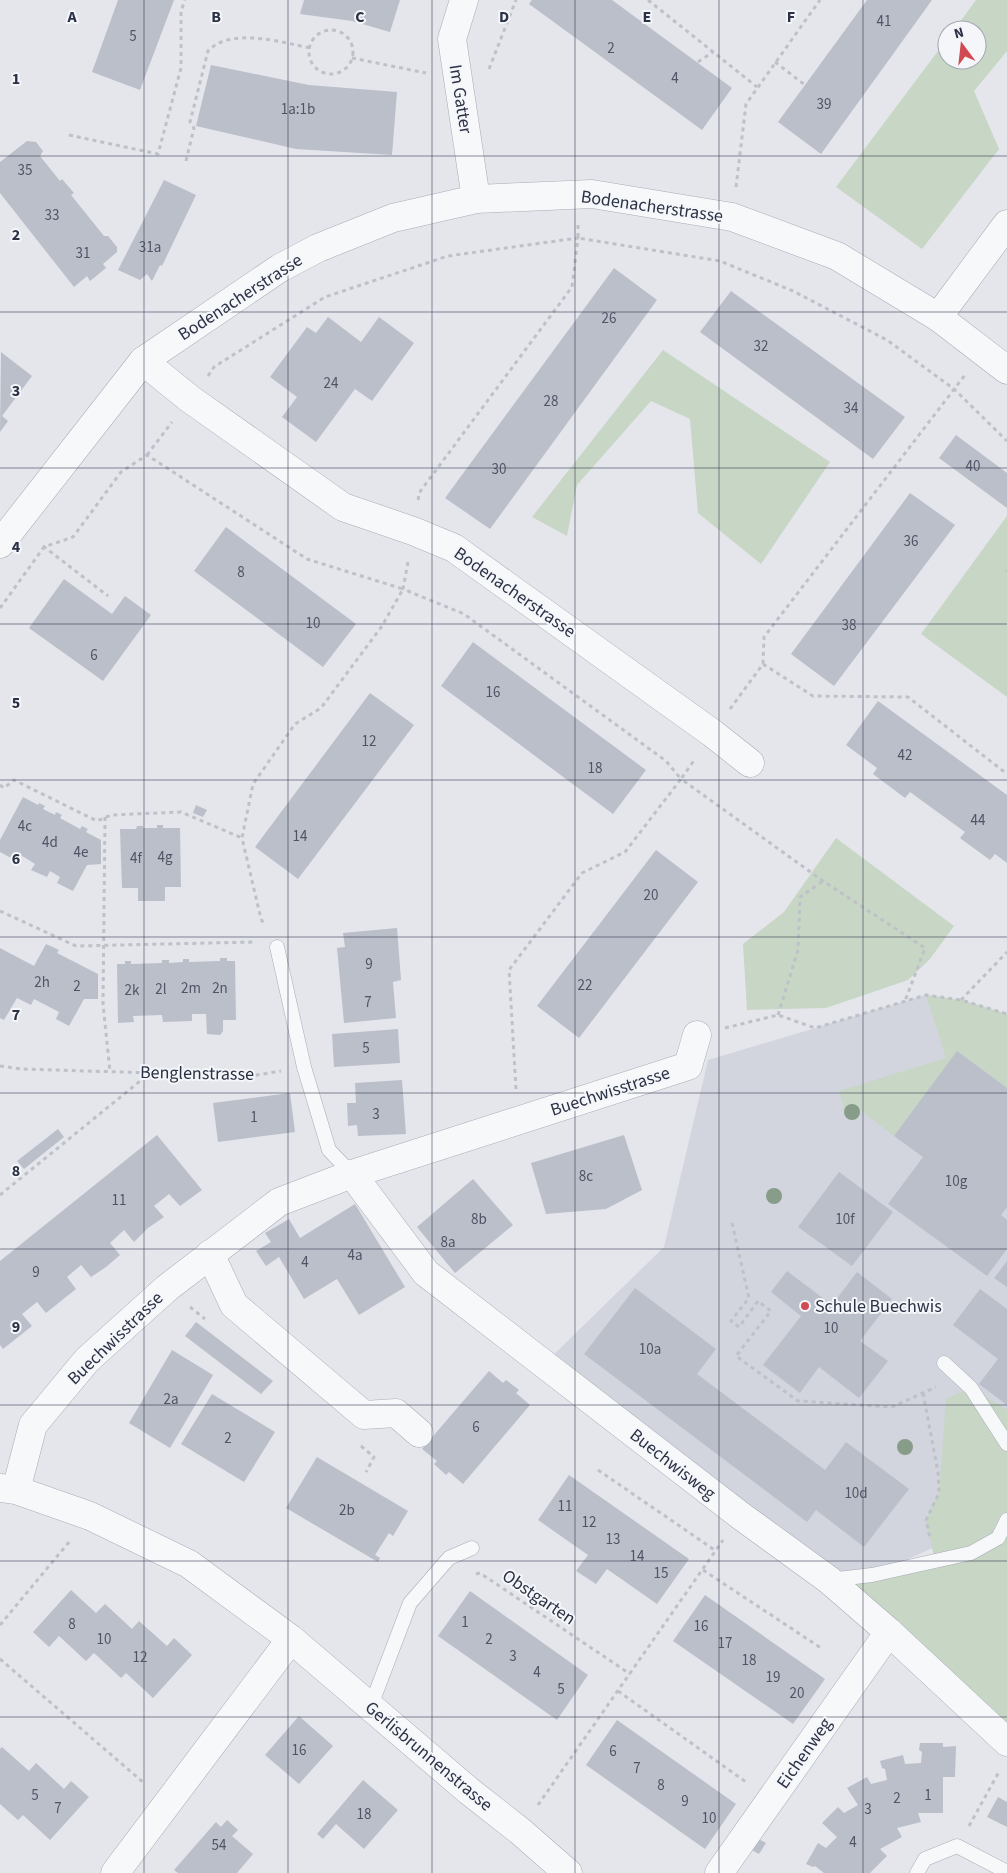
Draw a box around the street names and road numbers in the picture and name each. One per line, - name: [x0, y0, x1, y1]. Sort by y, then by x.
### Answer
- street label: Im Gatter: [443, 63, 478, 136]
- street label: Bodenacherstrasse: [579, 184, 725, 229]
- street label: Bodenacherstrasse: [173, 248, 307, 347]
- street label: Bodenacherstrasse: [449, 541, 581, 644]
- street label: Benglenstrasse: [140, 1060, 254, 1087]
- street label: Buechwisstrasse: [547, 1060, 673, 1123]
- street label: Buechwisstrasse: [62, 1286, 169, 1391]
- street label: Buechwisweg: [624, 1423, 721, 1506]
- street label: Obstgarten: [497, 1564, 580, 1631]
- street label: Gerlisbrunnenstrasse: [360, 1696, 498, 1817]
- street label: Eichenweg: [771, 1713, 838, 1794]

